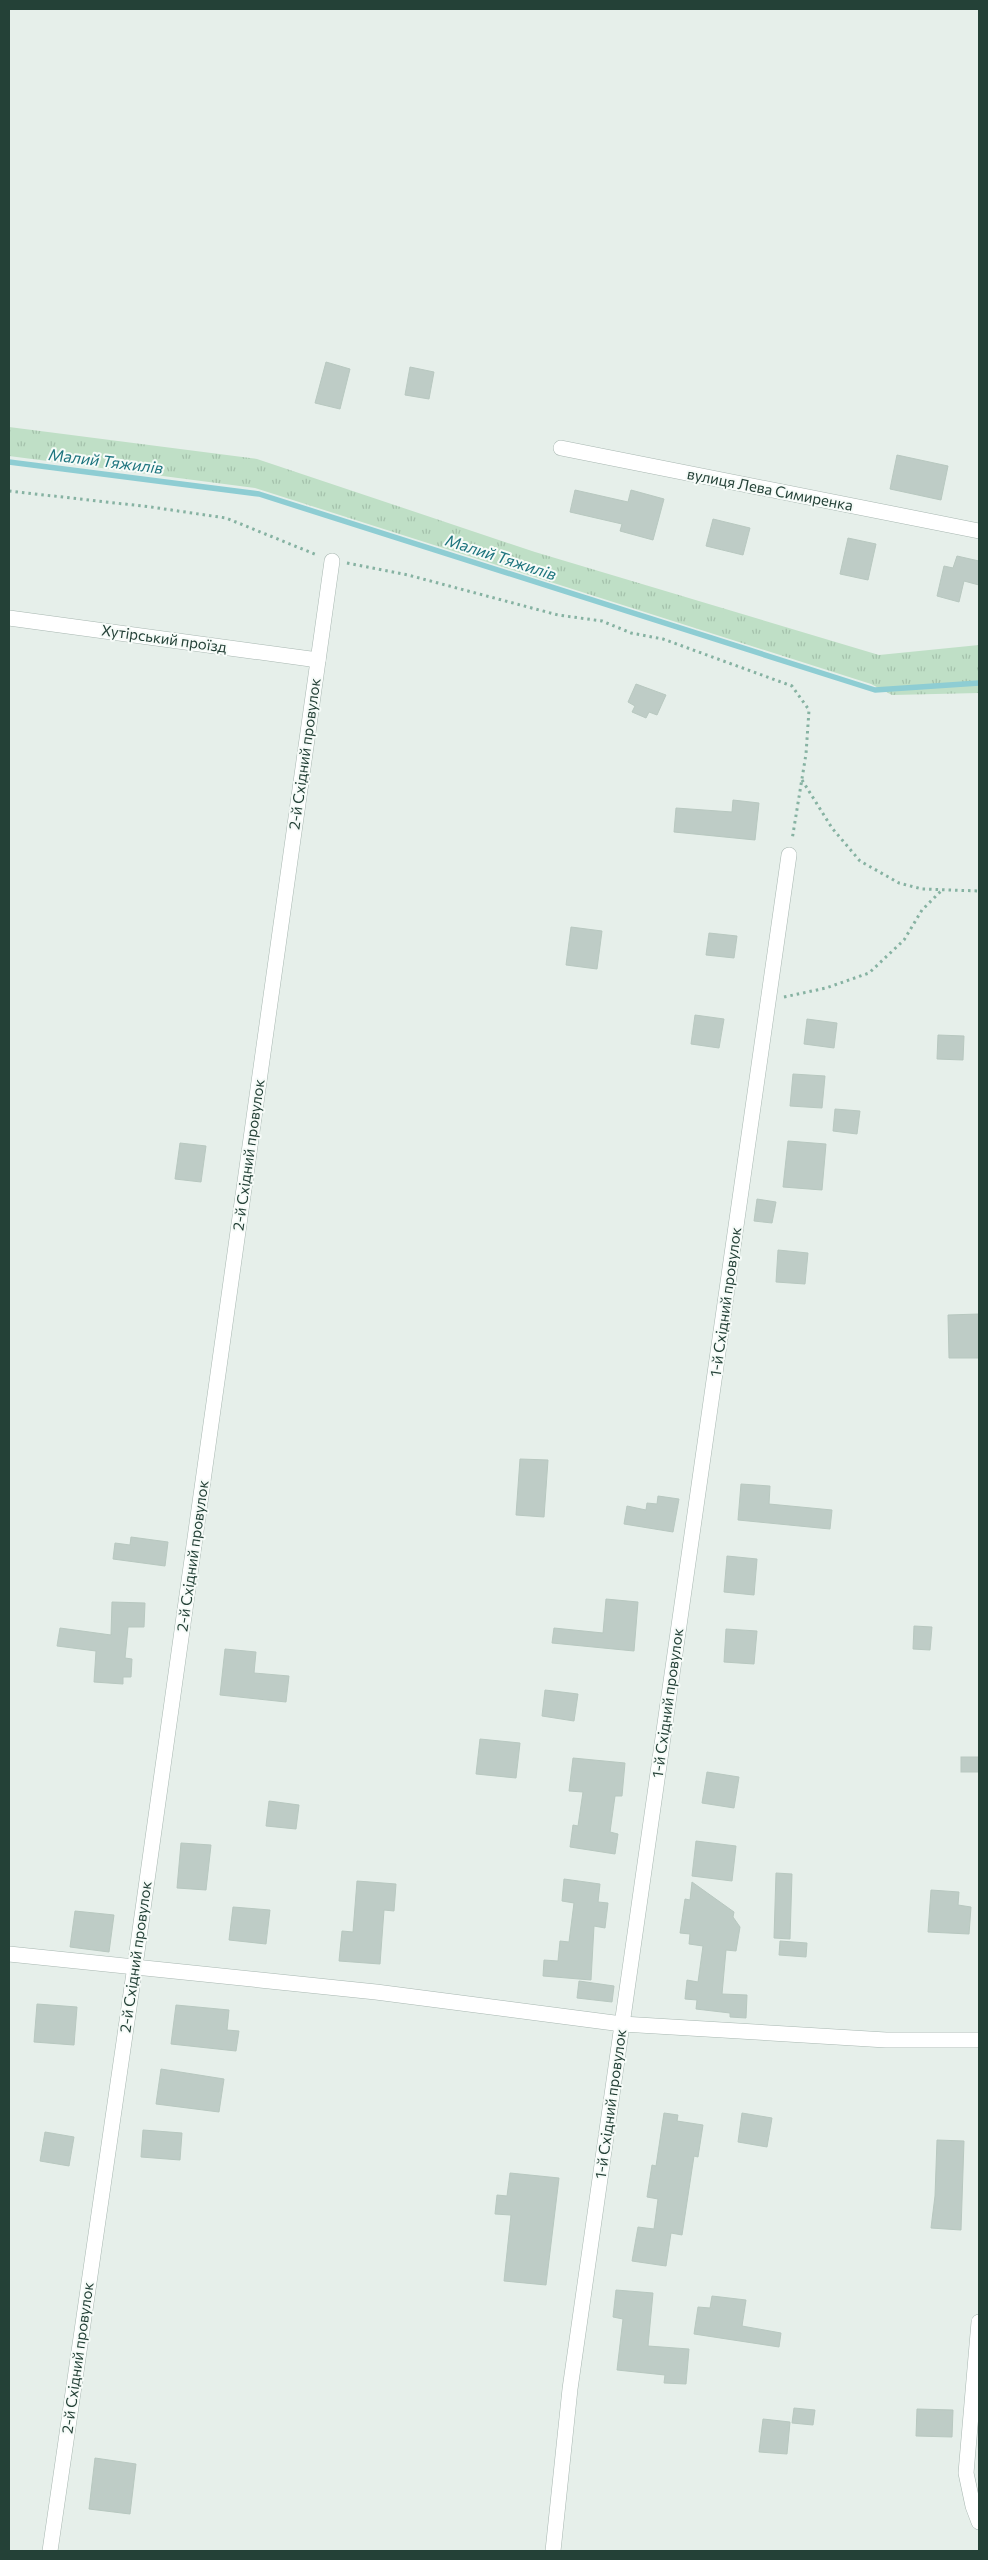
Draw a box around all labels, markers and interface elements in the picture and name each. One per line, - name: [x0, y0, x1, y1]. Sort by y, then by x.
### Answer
- water label: Малий Тяжилів: [48, 444, 165, 477]
- street label: вулиця Лева Симиренка: [686, 464, 855, 514]
- water label: Малий Тяжилів: [443, 530, 559, 584]
- street label: Хутірський проїзд: [100, 620, 228, 656]
- street label: 2-й Східний провулок: [284, 677, 324, 831]
- street label: 2-й Східний провулок: [228, 1078, 268, 1232]
- street label: 1-й Східний провулок: [706, 1226, 744, 1378]
- street label: 2-й Східний провулок: [172, 1479, 212, 1633]
- street label: 1-й Східний провулок: [648, 1627, 686, 1779]
- street label: 2-й Східний провулок: [115, 1880, 155, 2034]
- street label: 1-й Східний провулок: [591, 2028, 629, 2180]
- street label: 2-й Східний провулок: [57, 2281, 97, 2435]

